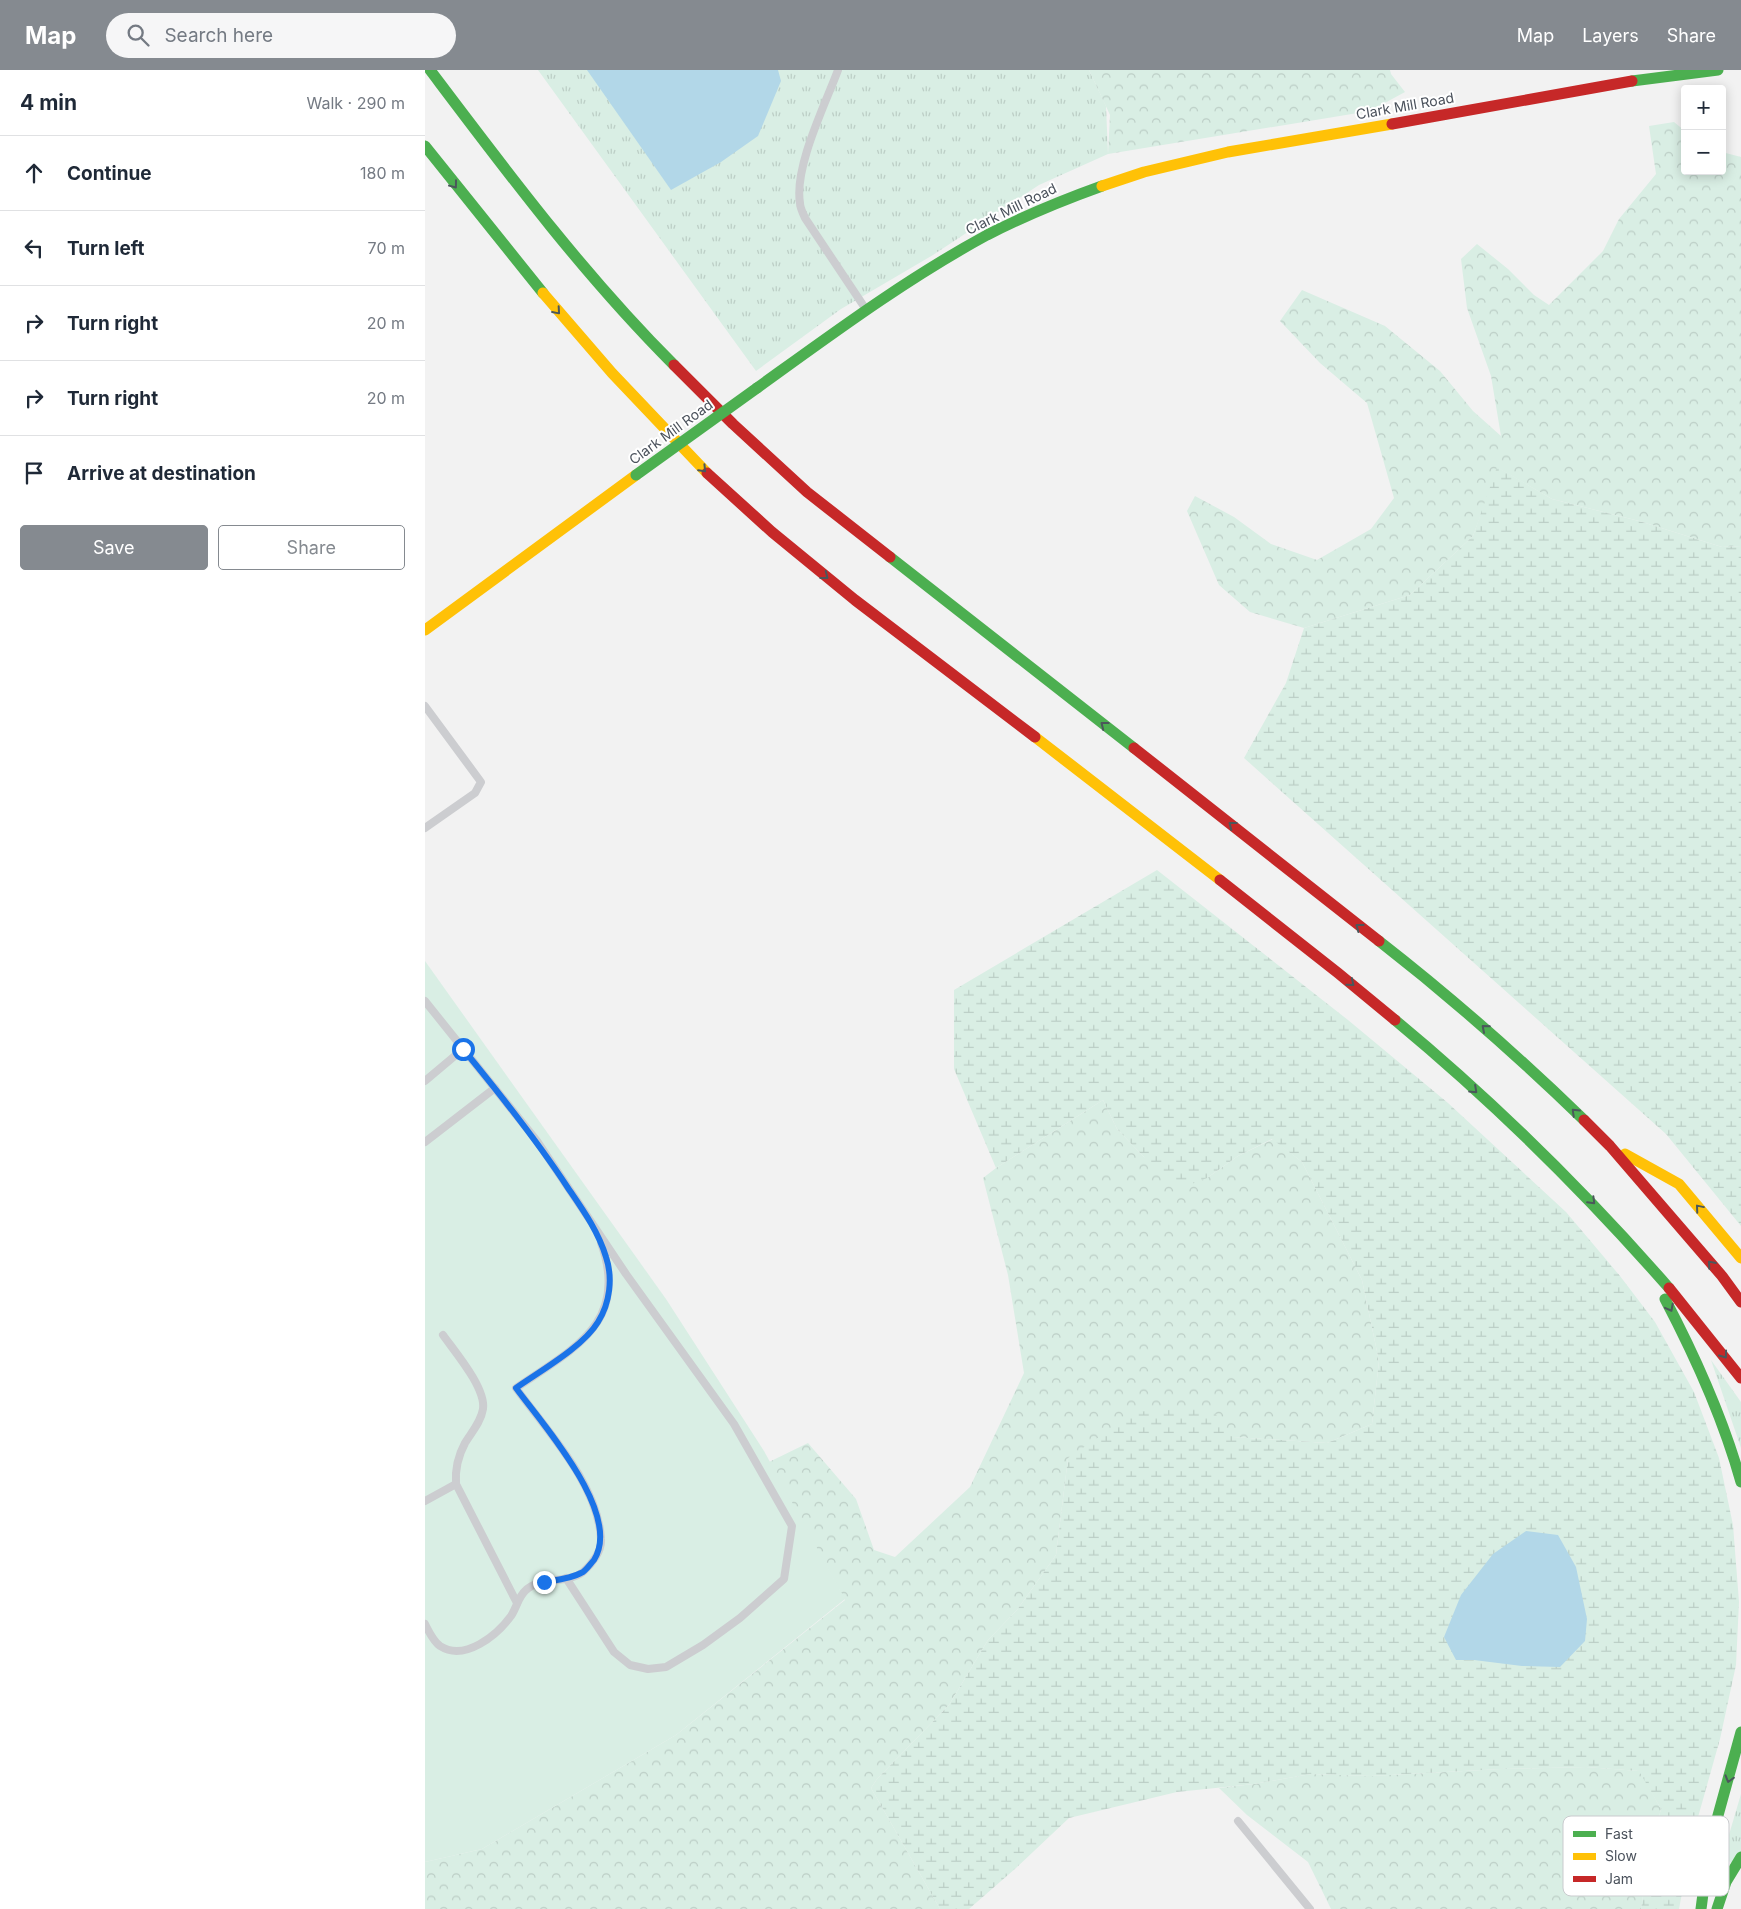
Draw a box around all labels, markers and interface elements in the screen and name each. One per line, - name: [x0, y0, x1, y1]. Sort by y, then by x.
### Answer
- search box: [106, 13, 456, 58]
- text: Map: [25, 21, 76, 50]
- icon: search: [124, 21, 152, 49]
- text: Search here: [164, 24, 273, 47]
- text: Map: [1517, 25, 1554, 46]
- text: Layers: [1582, 25, 1639, 46]
- text: Share: [1667, 25, 1716, 46]
- map controls: [1681, 85, 1726, 175]
- button: +: [1681, 85, 1726, 130]
- street label: Clark Mill Road: [1355, 89, 1455, 122]
- text: 4 min: [20, 90, 77, 115]
- text: Walk · 290 m: [307, 93, 405, 113]
- button: −: [1681, 130, 1726, 175]
- icon: ahead: [20, 159, 48, 187]
- text: Continue: [67, 162, 152, 185]
- text: 180 m: [360, 163, 405, 183]
- one-way arrow: [449, 179, 457, 188]
- street label: Clark Mill Road: [963, 179, 1059, 238]
- icon: left: [20, 234, 48, 262]
- text: Turn left: [67, 237, 145, 260]
- text: 70 m: [368, 238, 405, 258]
- one-way arrow: [551, 305, 560, 314]
- icon: right: [20, 309, 48, 337]
- text: Turn right: [67, 312, 158, 335]
- text: 20 m: [367, 313, 405, 333]
- icon: right: [20, 384, 48, 412]
- text: Turn right: [67, 387, 158, 410]
- text: 20 m: [367, 388, 405, 408]
- street label: Clark Mill Road: [626, 396, 716, 468]
- icon: arrive: [20, 459, 48, 487]
- text: Arrive at destination: [67, 462, 256, 485]
- one-way arrow: [697, 463, 706, 472]
- button: Save: [20, 525, 208, 570]
- button: Share: [218, 525, 405, 570]
- one-way arrow: [820, 570, 829, 579]
- one-way arrow: [1100, 722, 1110, 731]
- one-way arrow: [1229, 823, 1238, 831]
- one-way arrow: [1356, 924, 1365, 932]
- one-way arrow: [1345, 978, 1354, 986]
- one-way arrow: [1482, 1025, 1491, 1034]
- route start: [452, 1038, 475, 1061]
- one-way arrow: [1468, 1084, 1477, 1093]
- one-way arrow: [1572, 1109, 1581, 1118]
- one-way arrow: [1586, 1195, 1595, 1204]
- one-way arrow: [1695, 1204, 1704, 1213]
- one-way arrow: [1708, 1260, 1717, 1269]
- one-way arrow: [1663, 1303, 1673, 1312]
- one-way arrow: [1718, 1349, 1727, 1359]
- route end: [533, 1571, 556, 1594]
- one-way arrow: [1725, 1775, 1735, 1783]
- legend: [1563, 1816, 1729, 1896]
- text: Fast: [1605, 1825, 1633, 1842]
- text: Slow: [1605, 1847, 1637, 1864]
- text: Jam: [1605, 1870, 1633, 1887]

